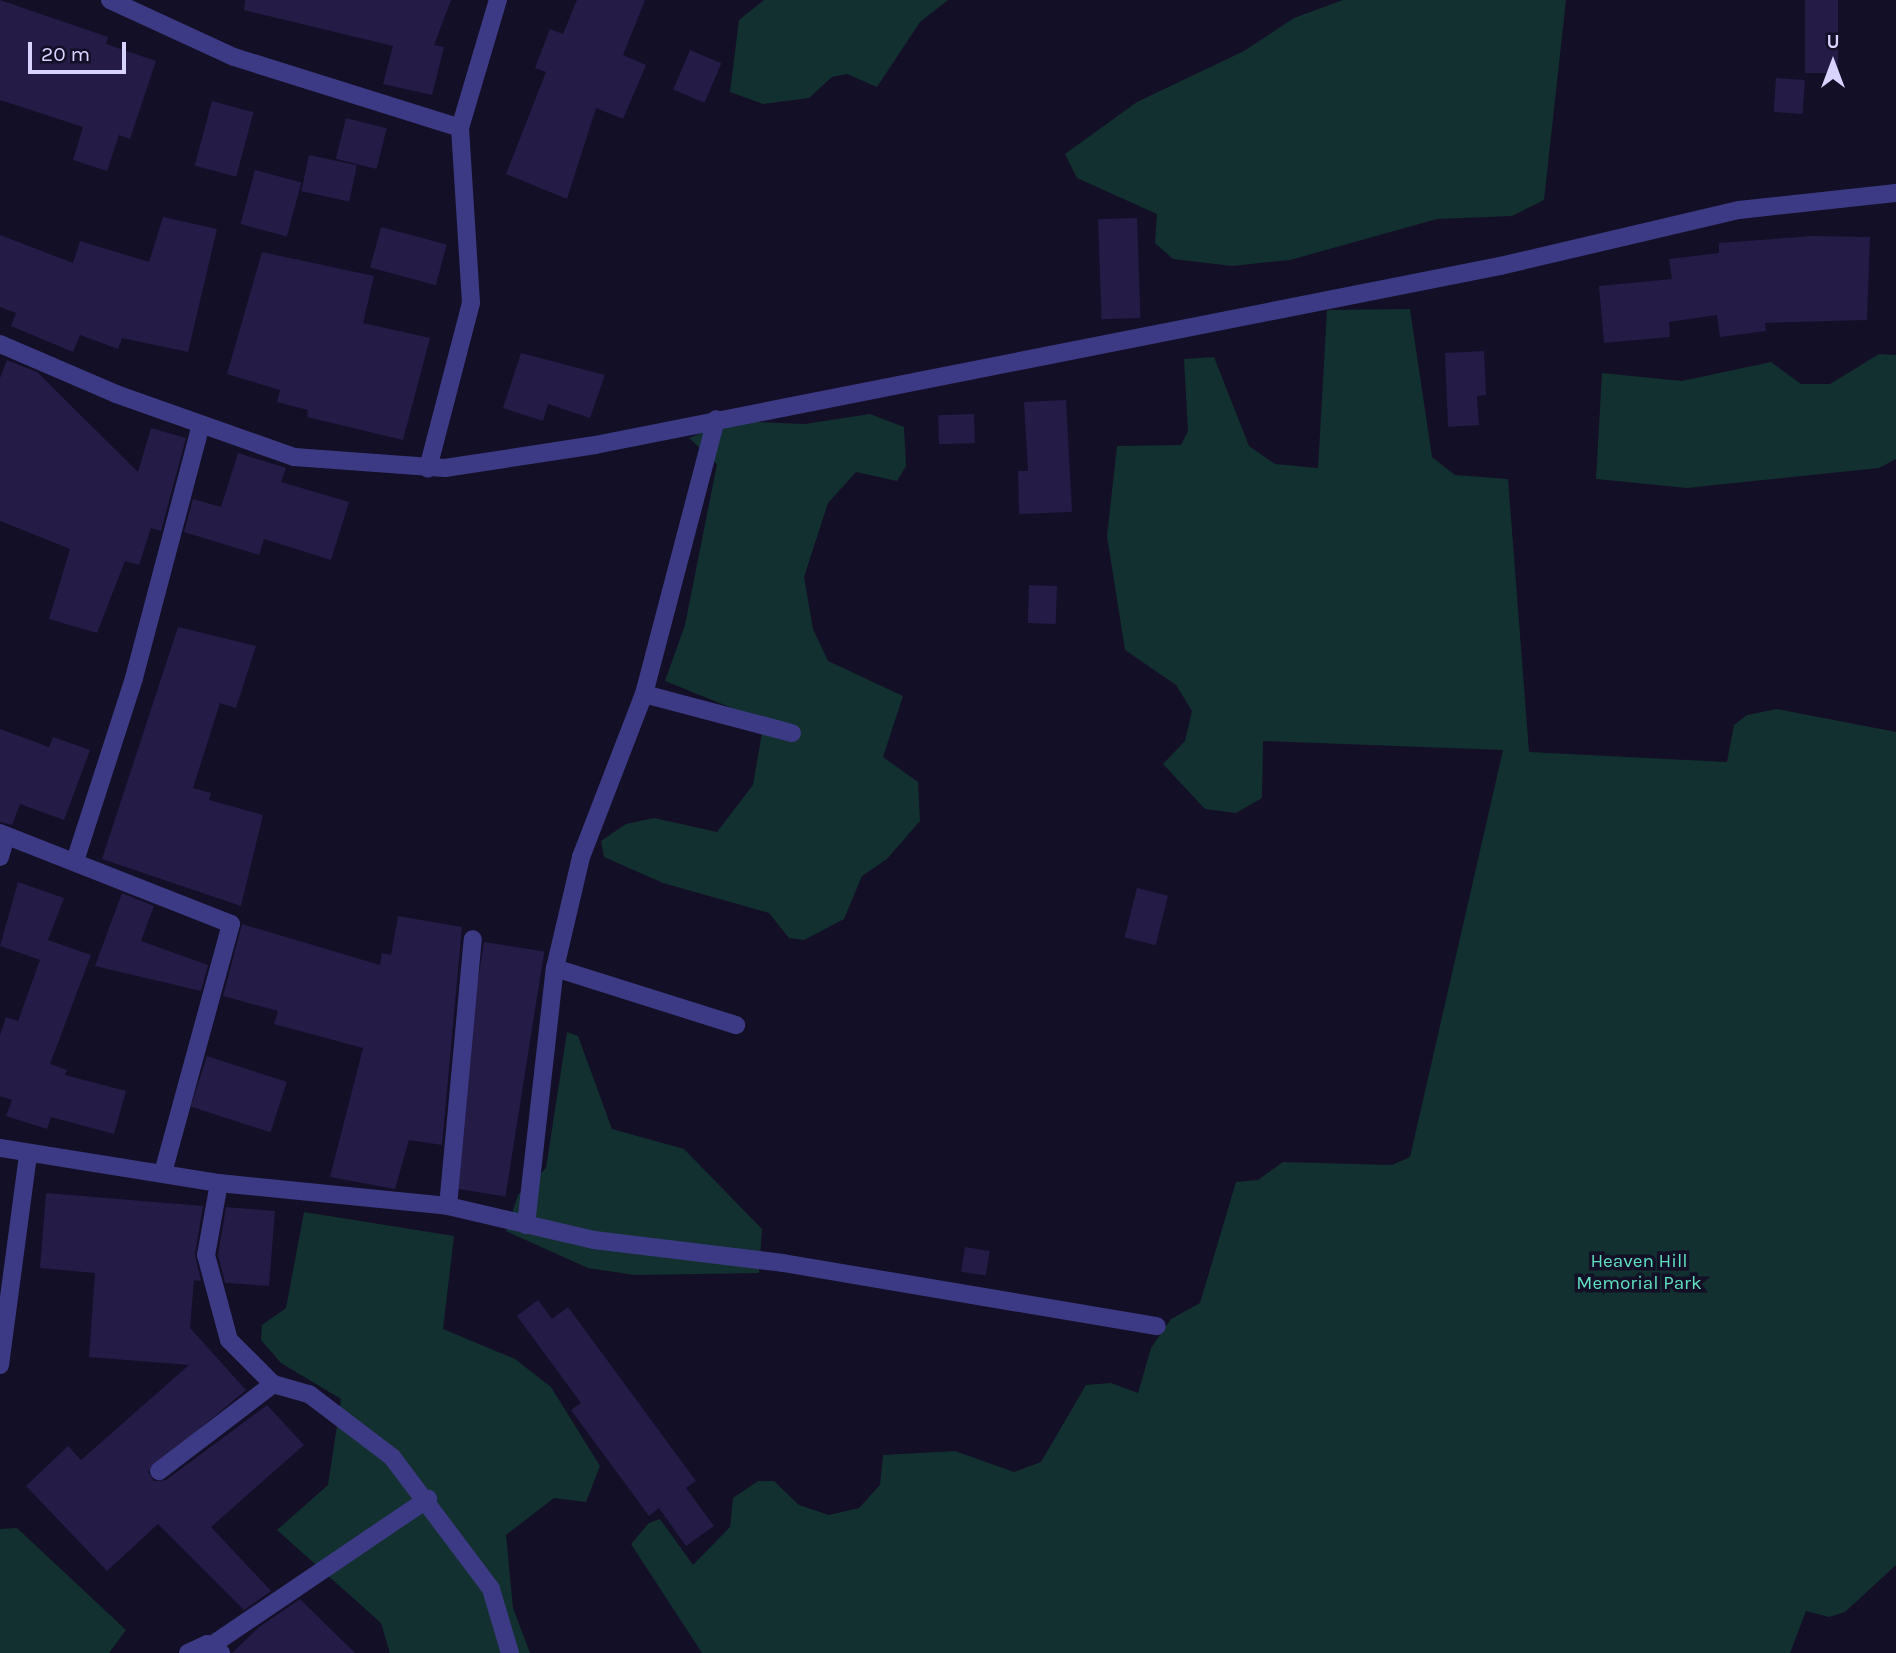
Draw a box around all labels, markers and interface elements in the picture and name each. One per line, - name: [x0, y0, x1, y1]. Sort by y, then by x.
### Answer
- scale bar: [32, 28, 130, 72]
- north arrow: [1798, 28, 1868, 98]
- text: U: [1826, 31, 1840, 53]
- text: 20 m: [41, 42, 90, 66]
- park label: Heaven Hill Memorial Park: [1576, 1251, 1702, 1295]

